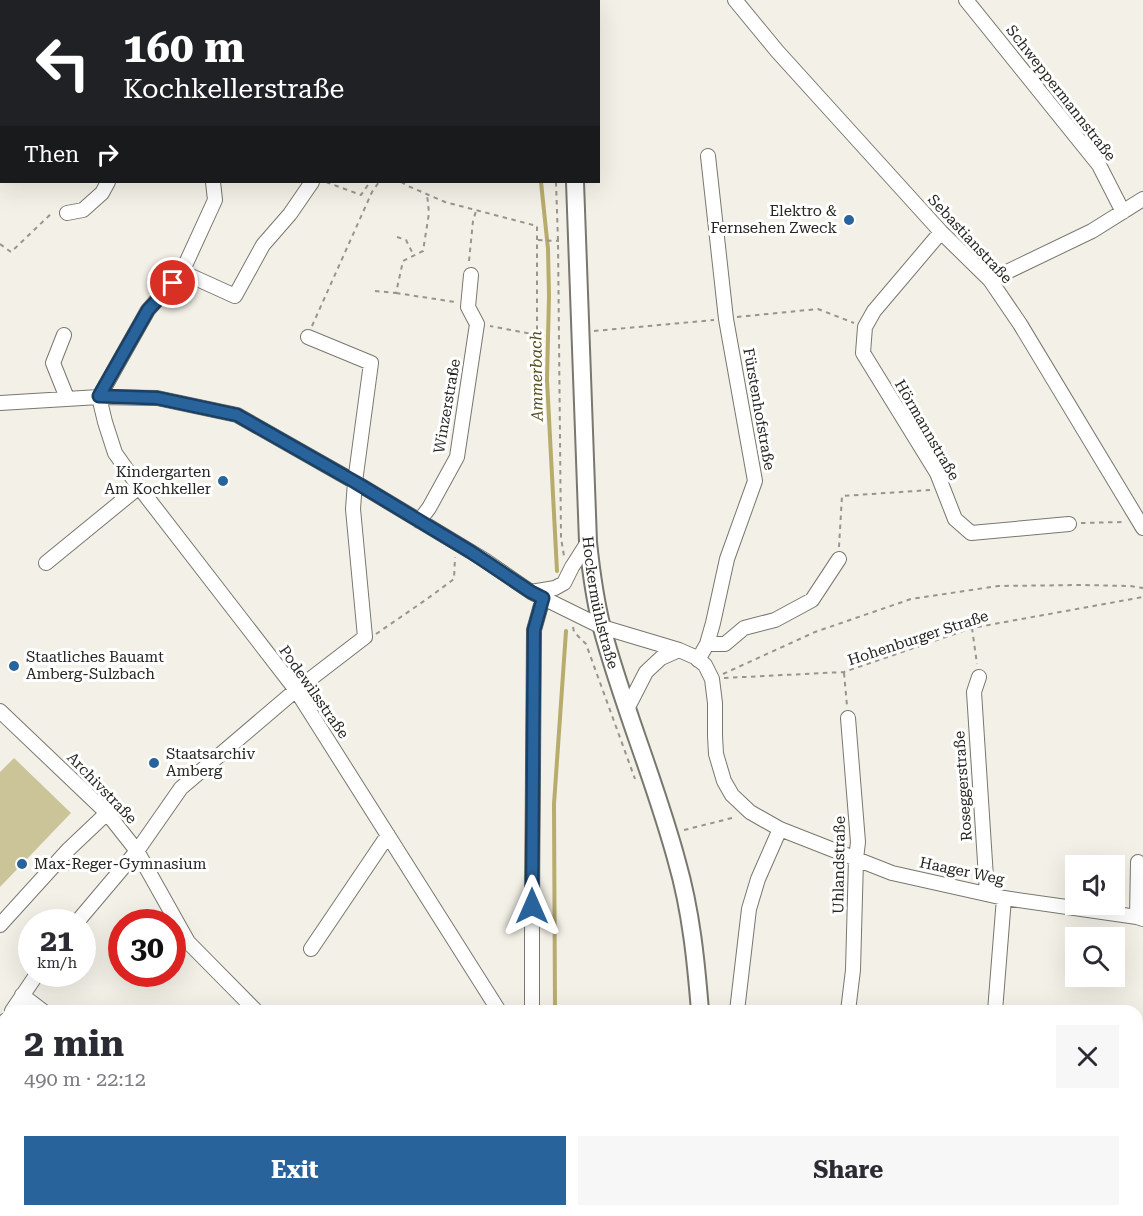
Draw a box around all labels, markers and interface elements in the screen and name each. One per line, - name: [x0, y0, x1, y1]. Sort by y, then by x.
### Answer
- street label: Schweppermannstraße: [1002, 21, 1120, 165]
- text: 160 m: [123, 23, 245, 72]
- icon: left: [24, 24, 102, 102]
- text: Kochkellerstraße: [123, 73, 344, 105]
- icon: right: [91, 138, 124, 171]
- text: Then: [24, 142, 79, 167]
- street label: Sebastianstraße: [924, 191, 1016, 287]
- place label: Elektro & Fernsehen Zweck: [710, 202, 837, 237]
- marker: Elektro & Fernsehen Zweck: [842, 213, 856, 227]
- pin: [147, 257, 198, 308]
- icon: arrive: [156, 266, 189, 299]
- water label: Ammerbach: [526, 330, 547, 422]
- street label: Fürstenhofstraße: [739, 347, 779, 471]
- street label: Winzerstraße: [430, 357, 464, 455]
- street label: Hörmannstraße: [891, 376, 963, 484]
- place label: Kindergarten Am Kochkeller: [105, 463, 211, 498]
- marker: Kindergarten Am Kochkeller: [216, 474, 230, 488]
- street label: Hockermühlstraße: [578, 535, 622, 671]
- street label: Hohenburger Straße: [845, 607, 991, 669]
- street label: Podewilsstraße: [275, 642, 353, 742]
- place label: Staatliches Bauamt Amberg-Sulzbach: [26, 648, 164, 683]
- marker: Staatliches Bauamt Amberg-Sulzbach: [7, 659, 21, 673]
- street label: Roseggerstraße: [950, 730, 976, 842]
- place label: Staatsarchiv Amberg: [166, 745, 255, 780]
- street label: Archivstraße: [63, 749, 141, 827]
- marker: Staatsarchiv Amberg: [147, 756, 161, 770]
- street label: Uhlandstraße: [829, 816, 849, 914]
- street label: Haager Weg: [918, 853, 1006, 889]
- place label: Max-Reger-Gymnasium: [34, 855, 207, 873]
- map controls: [1065, 855, 1125, 987]
- button: sound: [1065, 855, 1125, 915]
- marker: Max-Reger-Gymnasium: [15, 857, 29, 871]
- position arrow: [500, 874, 564, 938]
- speed limit sign: 30: [108, 909, 186, 987]
- text: 21: [40, 923, 74, 958]
- button: search: [1065, 927, 1125, 987]
- text: km/h: [37, 954, 77, 972]
- text: 2 min: [24, 1023, 124, 1065]
- button: close: [1056, 1025, 1119, 1088]
- text: 490 m · 22:12: [24, 1067, 146, 1091]
- button: Exit: [24, 1136, 566, 1205]
- button: Share: [578, 1136, 1119, 1205]

